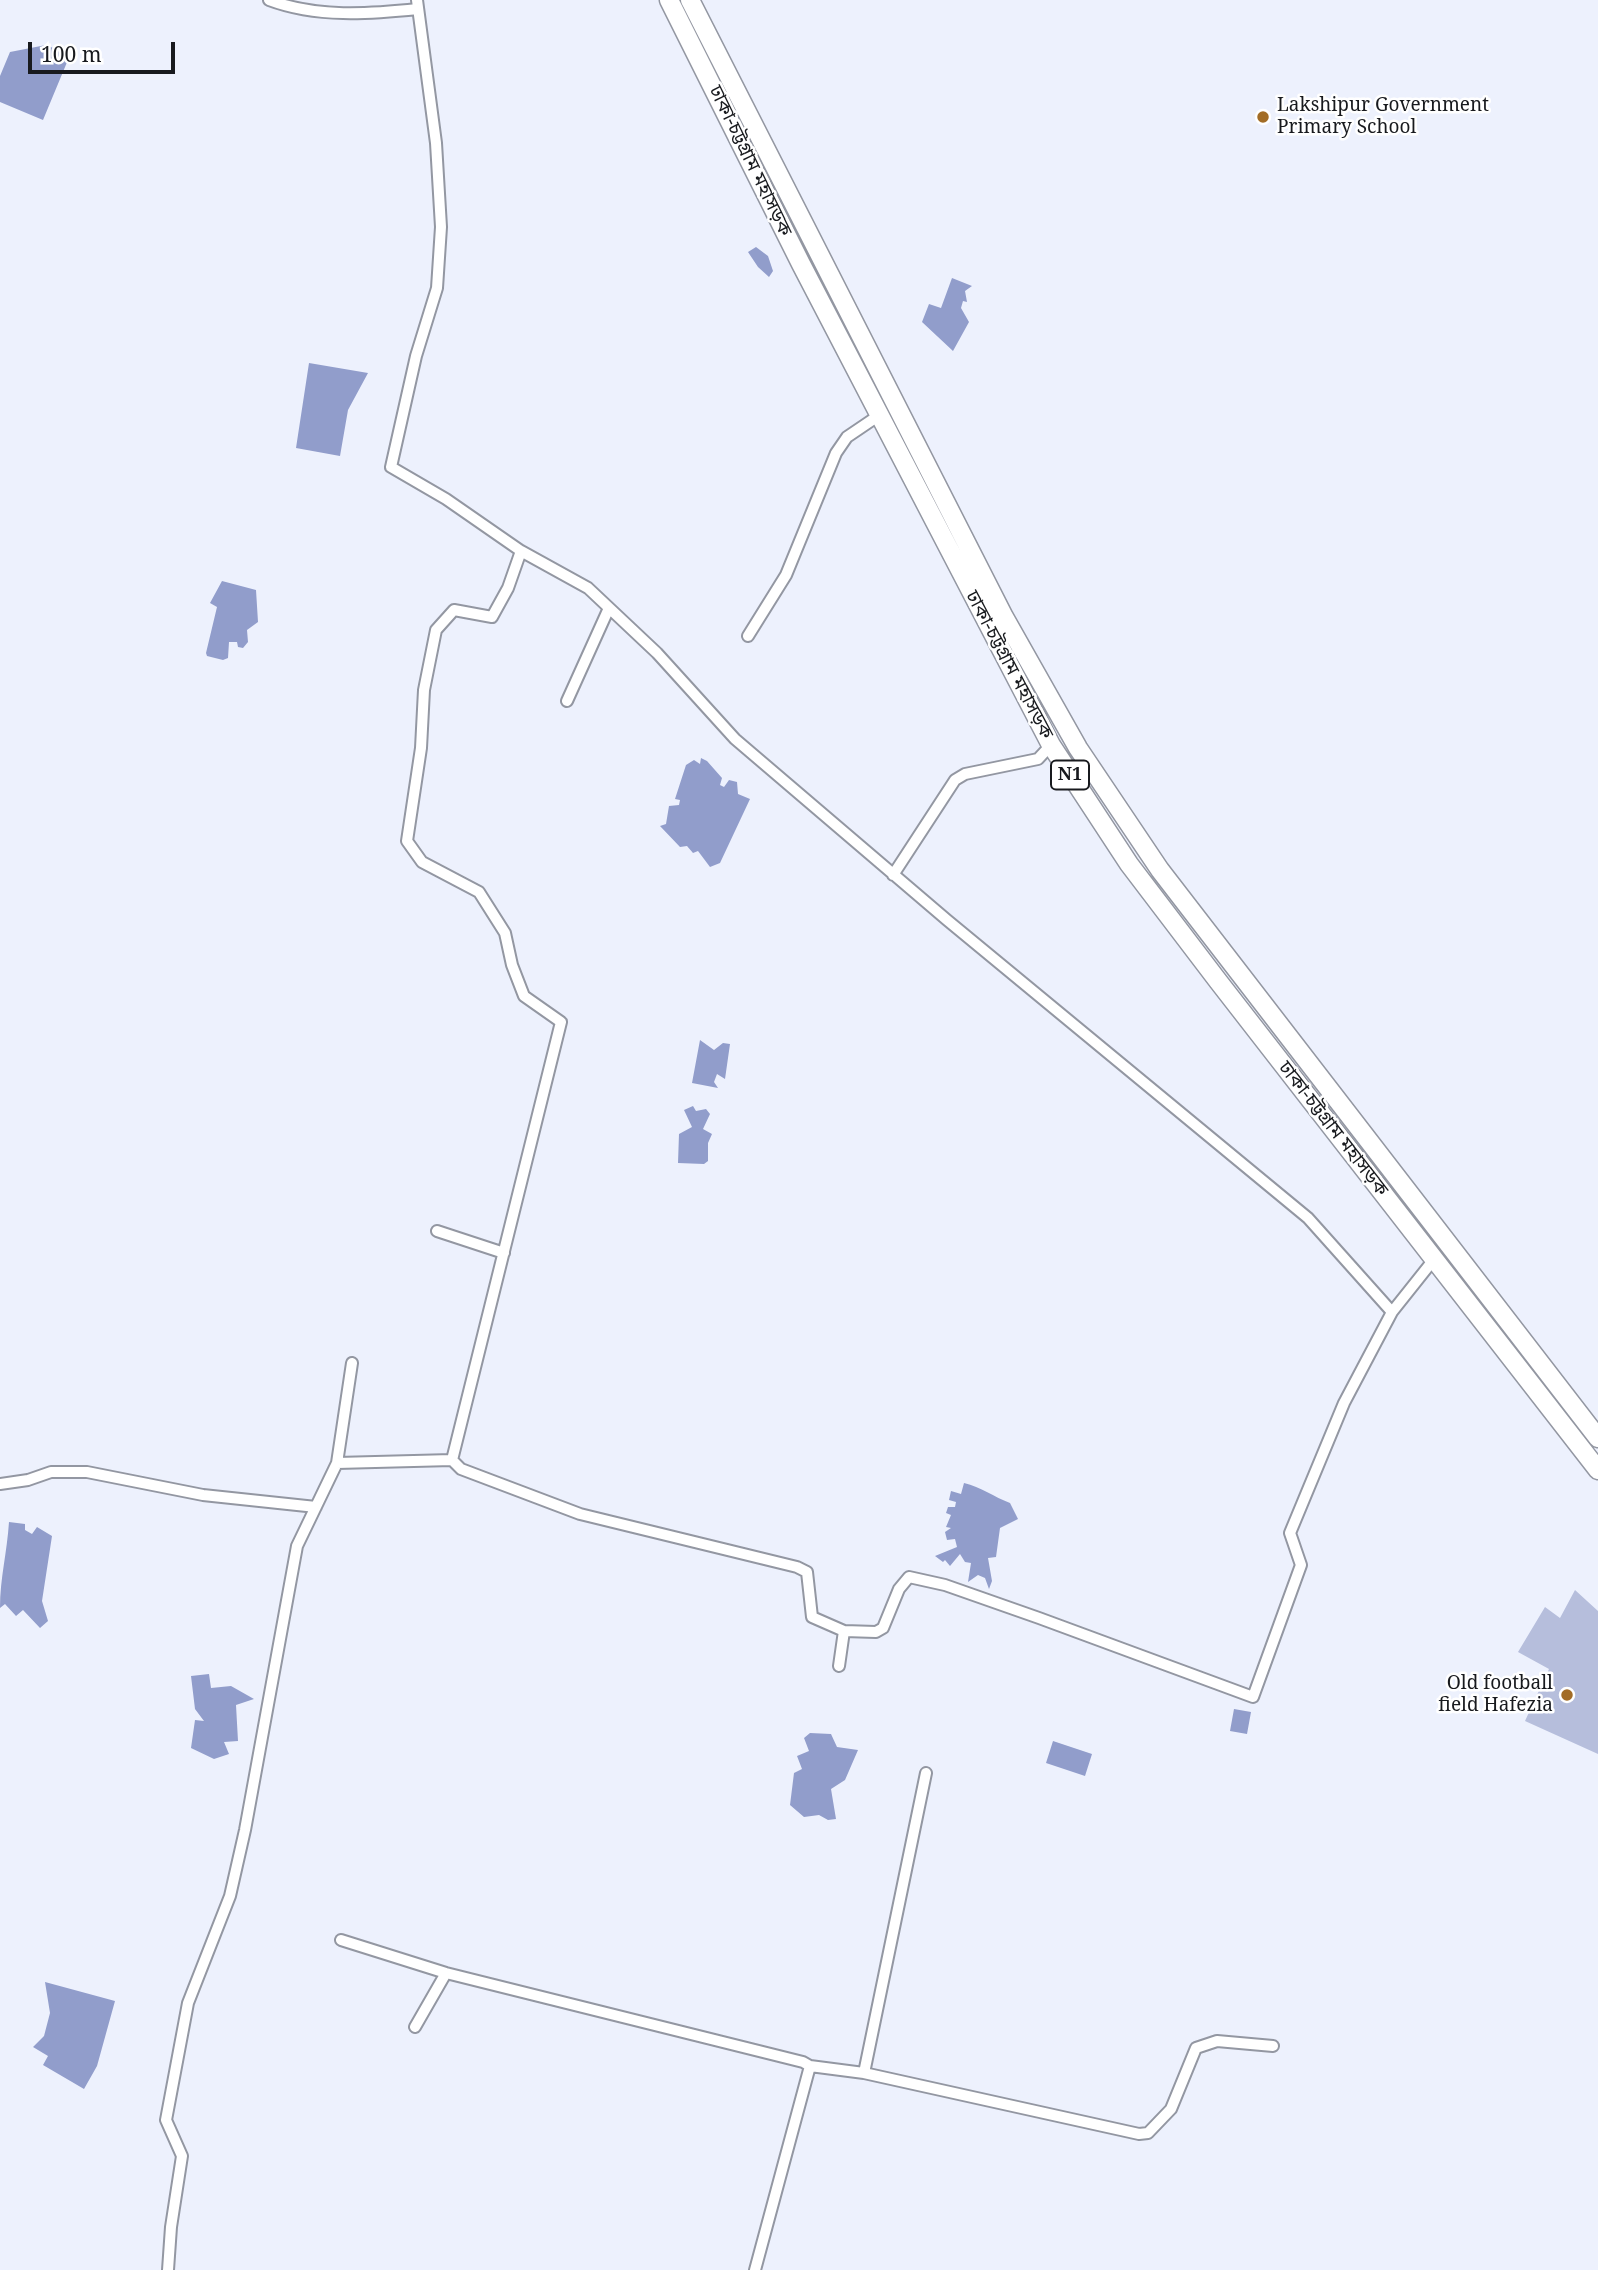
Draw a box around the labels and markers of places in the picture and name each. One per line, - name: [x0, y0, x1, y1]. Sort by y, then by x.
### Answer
- place label: Lakshipur Government Primary School: [1277, 95, 1489, 139]
- marker: Lakshipur Government Primary School: [1255, 109, 1271, 125]
- place label: Old football field Hafezia: [1438, 1673, 1553, 1717]
- marker: Old football field Hafezia: [1559, 1687, 1575, 1703]

